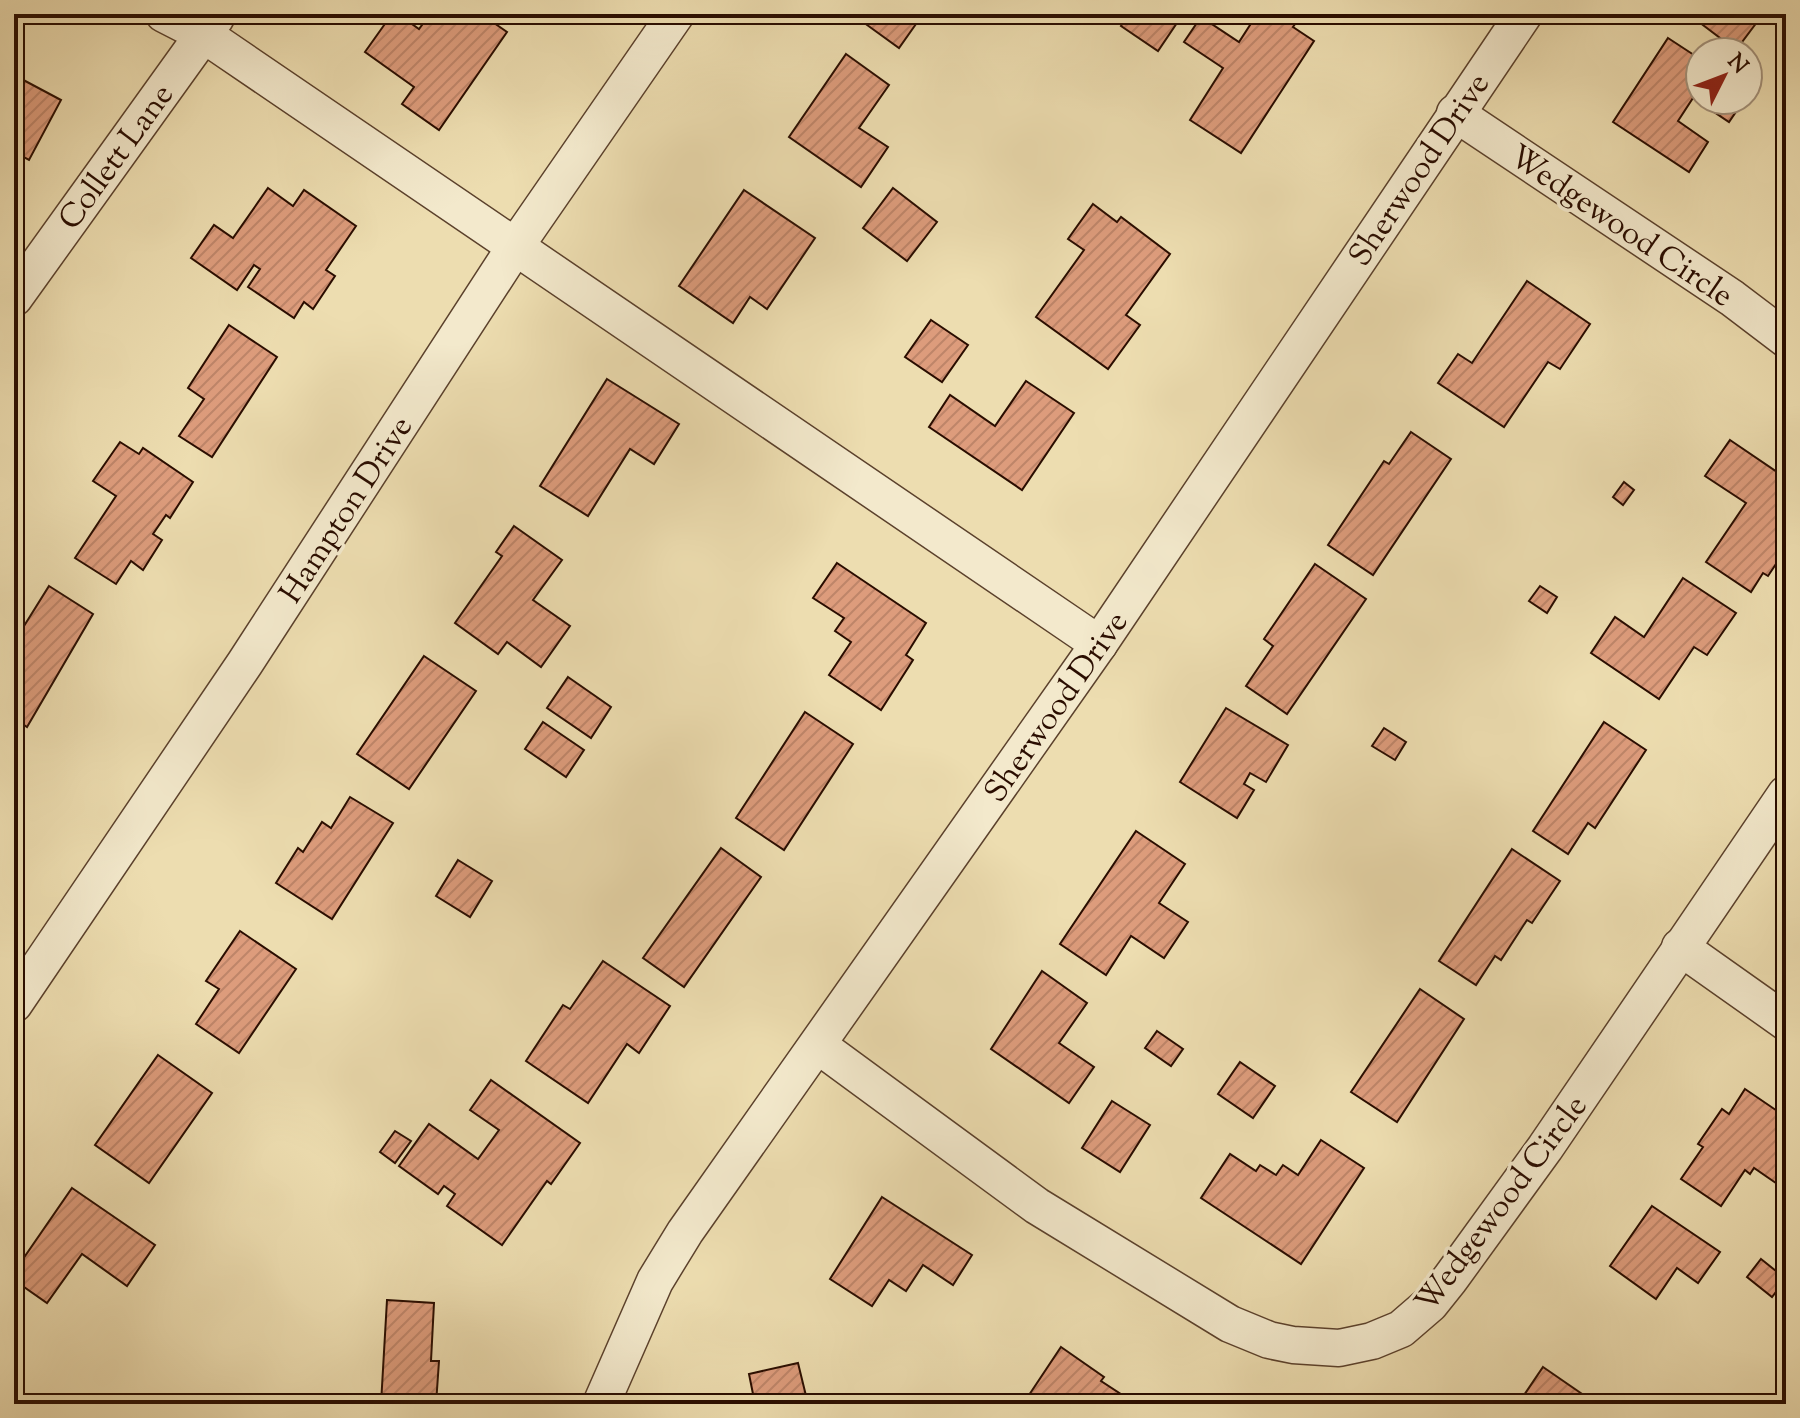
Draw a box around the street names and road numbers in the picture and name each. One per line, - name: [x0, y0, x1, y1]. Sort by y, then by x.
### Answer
- street label: Sherwood Drive: [1339, 65, 1502, 277]
- street label: Collett Lane: [49, 75, 186, 240]
- street label: Wedgewood Circle: [1499, 135, 1742, 320]
- street label: Hampton Drive: [270, 408, 425, 613]
- street label: Sherwood Drive: [974, 603, 1141, 813]
- street label: Wedgewood Circle: [1405, 1086, 1600, 1323]

